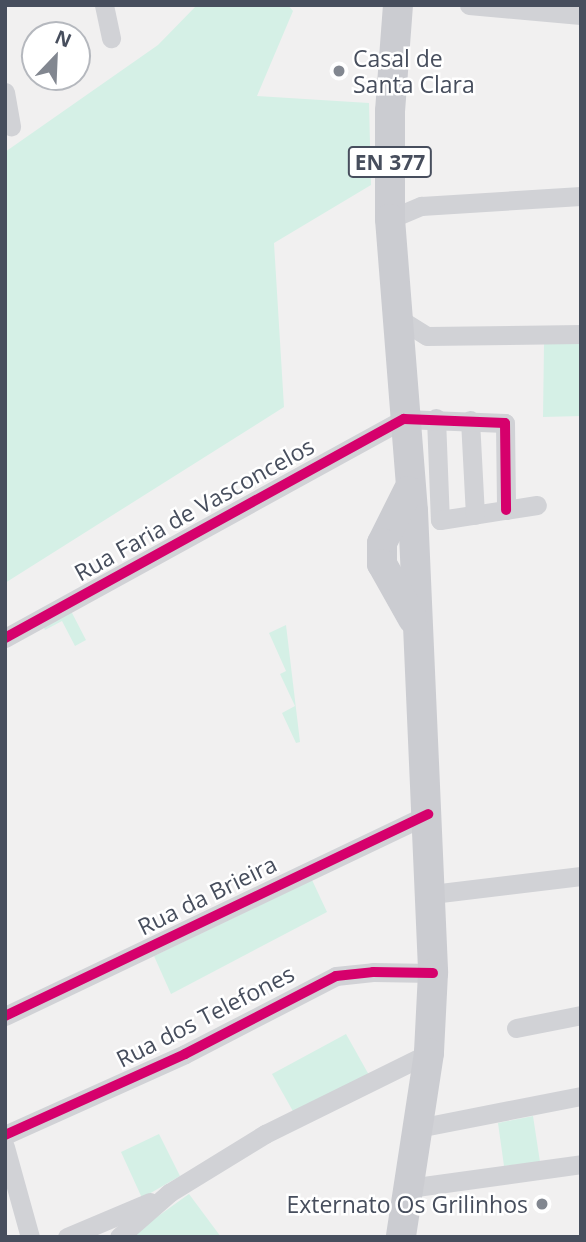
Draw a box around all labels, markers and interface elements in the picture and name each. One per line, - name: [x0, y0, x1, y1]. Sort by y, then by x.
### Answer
- north arrow: [21, 21, 91, 91]
- text: N: [51, 24, 76, 53]
- place label: Casal de Santa Clara: [353, 44, 475, 98]
- marker: Casal de Santa Clara: [331, 63, 347, 79]
- road number: EN 377: [346, 144, 434, 180]
- street label: Rua Faria de Vasconcelos: [69, 432, 319, 586]
- street label: Rua da Brieira: [133, 850, 281, 940]
- street label: Rua dos Telefones: [112, 959, 298, 1073]
- place label: Externato Os Grilinhos: [286, 1190, 528, 1218]
- marker: Externato Os Grilinhos: [534, 1196, 550, 1212]

